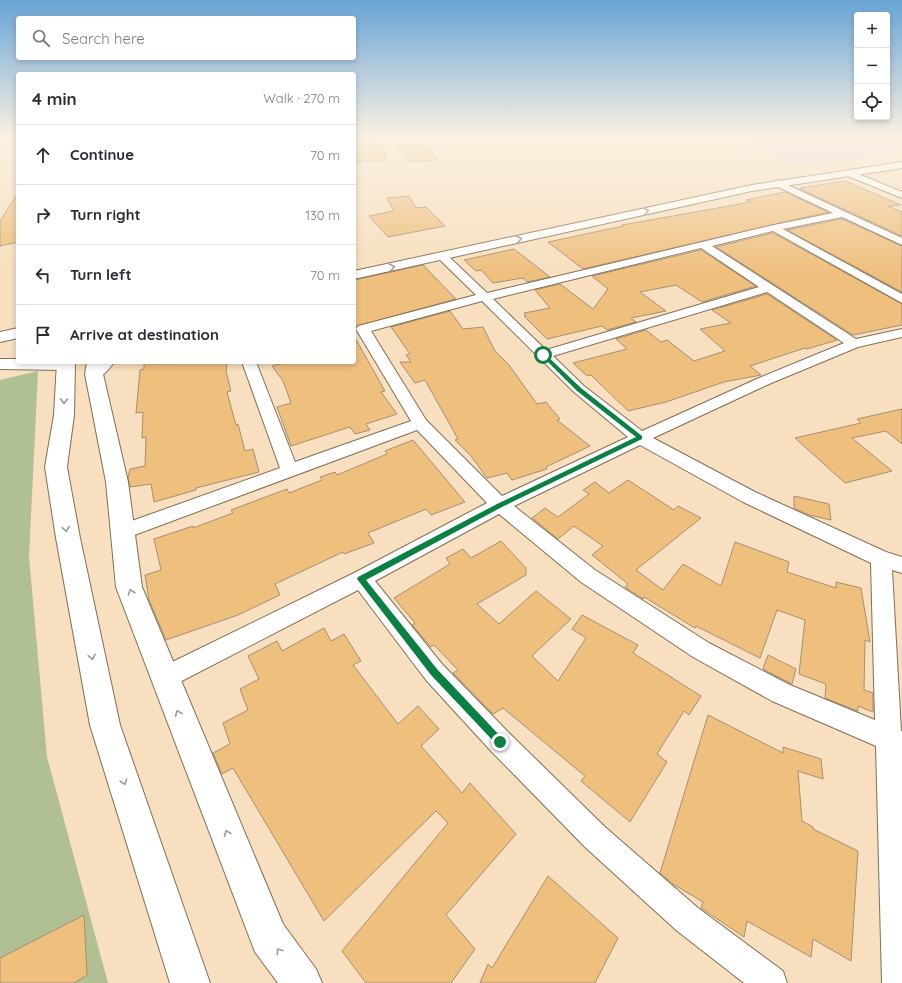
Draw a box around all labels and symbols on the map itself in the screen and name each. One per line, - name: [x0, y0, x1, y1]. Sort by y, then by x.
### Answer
- one-way arrow: [643, 208, 649, 216]
- one-way arrow: [516, 236, 522, 244]
- one-way arrow: [389, 263, 395, 271]
- route start: [534, 346, 552, 364]
- one-way arrow: [60, 398, 69, 404]
- one-way arrow: [61, 526, 70, 532]
- one-way arrow: [127, 588, 135, 595]
- one-way arrow: [87, 654, 95, 660]
- one-way arrow: [174, 709, 182, 716]
- route end: [491, 733, 509, 751]
- one-way arrow: [119, 779, 128, 786]
- one-way arrow: [223, 830, 231, 837]
- one-way arrow: [277, 949, 284, 956]

